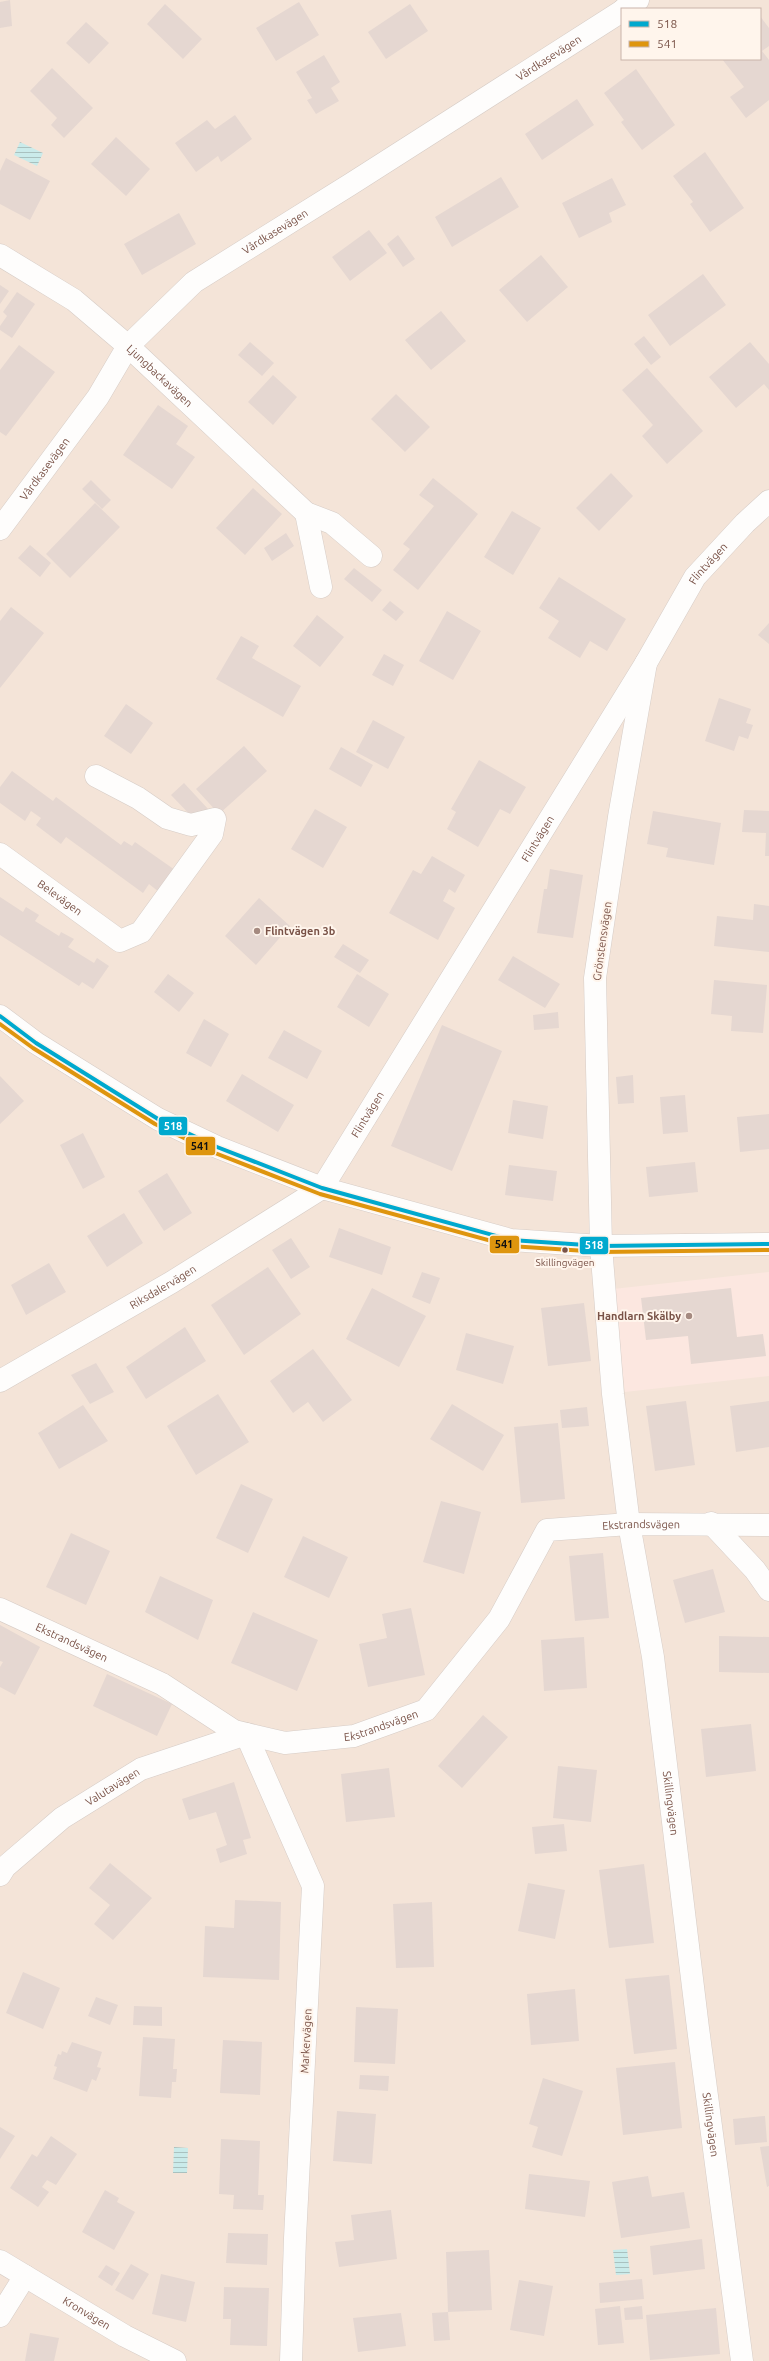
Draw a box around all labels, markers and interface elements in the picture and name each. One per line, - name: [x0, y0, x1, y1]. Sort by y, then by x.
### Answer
- legend: [621, 8, 761, 60]
- text: 518: [657, 17, 678, 30]
- street label: Vårdkasevägen: [514, 33, 583, 83]
- text: 541: [657, 37, 677, 50]
- street label: Vårdkasevägen: [240, 207, 310, 256]
- street label: Ljungbackavägen: [124, 342, 195, 409]
- street label: Vårdkasevägen: [18, 435, 72, 502]
- street label: Flintvägen: [686, 540, 730, 586]
- street label: Flintvägen: [519, 813, 556, 864]
- street label: Belevägen: [35, 877, 84, 917]
- street label: Grönstensvägen: [590, 901, 614, 981]
- place label: Flintvägen 3b: [265, 925, 336, 937]
- marker: Flintvägen 3b: [252, 926, 262, 936]
- street label: Flintvägen: [349, 1089, 386, 1140]
- line badge: 518: [158, 1116, 188, 1136]
- text: 518: [164, 1120, 182, 1132]
- line badge: 541: [185, 1136, 216, 1156]
- text: 541: [191, 1140, 209, 1152]
- line badge: 541: [489, 1235, 520, 1254]
- line badge: 518: [579, 1236, 609, 1255]
- text: 541: [495, 1238, 513, 1250]
- text: 518: [585, 1239, 603, 1251]
- marker: Skillingvägen: [560, 1245, 570, 1255]
- place label: Skillingvägen: [536, 1257, 594, 1268]
- street label: Riksdalervägen: [127, 1263, 198, 1311]
- place label: Handlarn Skälby: [597, 1310, 681, 1322]
- marker: Handlarn Skälby: [684, 1311, 694, 1321]
- street label: Ekstrandsvägen: [602, 1518, 680, 1532]
- street label: Ekstrandsvägen: [34, 1620, 110, 1664]
- street label: Ekstrandsvägen: [343, 1707, 420, 1743]
- street label: Valutavägen: [83, 1765, 142, 1808]
- street label: Skillingvägen: [661, 1770, 681, 1836]
- street label: Markervägen: [298, 2008, 314, 2074]
- street label: Skillingvägen: [701, 2092, 721, 2158]
- street label: Kronvägen: [61, 2294, 113, 2332]

